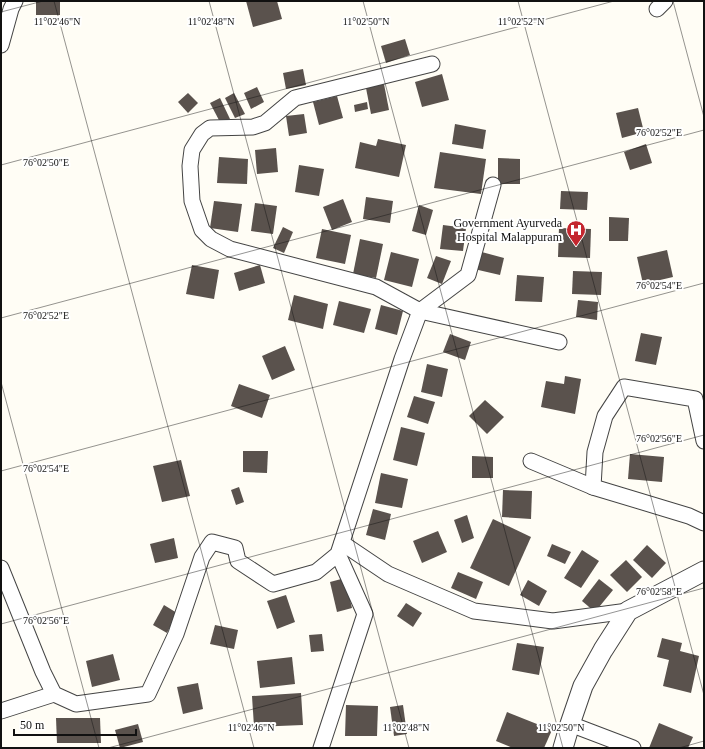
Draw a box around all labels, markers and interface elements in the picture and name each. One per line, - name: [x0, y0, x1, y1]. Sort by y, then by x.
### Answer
- text: 11°02'46"N: [34, 16, 80, 27]
- text: 11°02'48"N: [188, 16, 234, 27]
- text: 11°02'50"N: [343, 16, 389, 27]
- text: 11°02'52"N: [498, 16, 544, 27]
- text: 76°02'52"E: [636, 127, 682, 138]
- text: 76°02'50"E: [23, 157, 69, 168]
- place label: Government Ayurveda Hospital Malappuram: [453, 216, 563, 244]
- hospital icon: Government Ayurveda Hospital Malappuram: [565, 219, 587, 247]
- text: 76°02'54"E: [636, 280, 682, 291]
- text: 76°02'52"E: [23, 310, 69, 321]
- text: 76°02'56"E: [636, 433, 682, 444]
- text: 76°02'54"E: [23, 463, 69, 474]
- text: 76°02'58"E: [636, 586, 682, 597]
- text: 76°02'56"E: [23, 615, 69, 626]
- scale bar: [14, 711, 136, 737]
- text: 50 m: [20, 718, 45, 732]
- text: 11°02'46"N: [228, 722, 274, 733]
- text: 11°02'48"N: [383, 722, 429, 733]
- text: 11°02'50"N: [538, 722, 584, 733]

